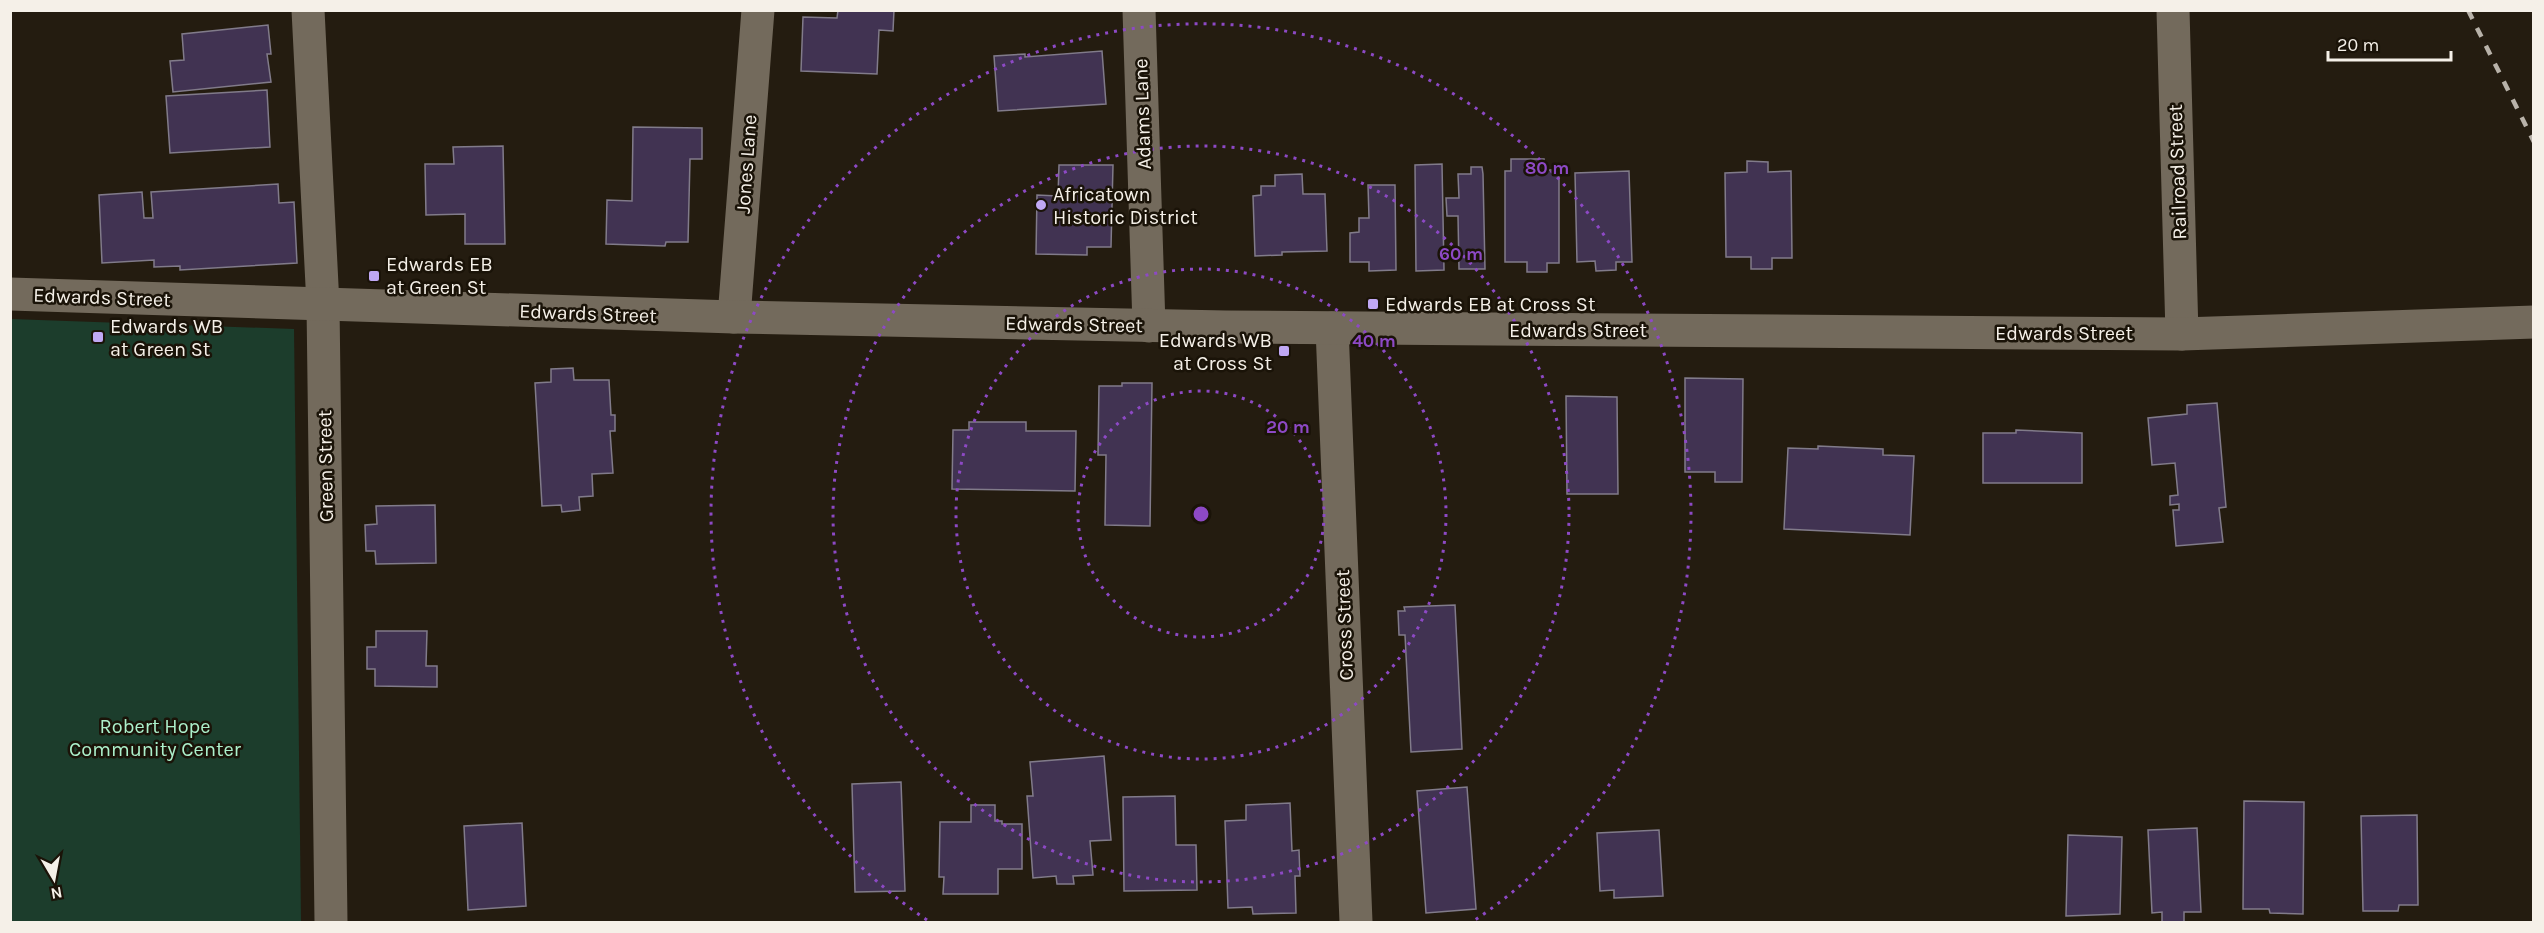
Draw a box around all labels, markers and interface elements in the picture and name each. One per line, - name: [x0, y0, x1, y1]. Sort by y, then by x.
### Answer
- scale bar: [2328, 24, 2451, 62]
- text: 20 m: [2337, 34, 2379, 56]
- street label: Adams Lane: [1129, 58, 1156, 170]
- street label: Railroad Street: [2164, 103, 2191, 240]
- street label: Jones Lane: [732, 114, 761, 214]
- text: 80 m: [1525, 157, 1569, 179]
- place label: Africatown Historic District: [1053, 183, 1198, 229]
- marker: Africatown Historic District: [1034, 198, 1048, 212]
- text: 60 m: [1439, 243, 1483, 265]
- place label: Edwards EB at Green St: [386, 253, 493, 299]
- marker: Edwards EB at Green St: [367, 269, 381, 283]
- street label: Edwards Street: [33, 284, 172, 311]
- place label: Edwards EB at Cross St: [1385, 293, 1596, 316]
- marker: Edwards EB at Cross St: [1366, 297, 1380, 311]
- street label: Edwards Street: [519, 300, 658, 327]
- street label: Edwards Street: [1005, 312, 1144, 337]
- place label: Edwards WB at Green St: [110, 315, 223, 361]
- street label: Edwards Street: [1509, 319, 1647, 342]
- street label: Edwards Street: [1995, 322, 2133, 345]
- place label: Edwards WB at Cross St: [1159, 329, 1272, 375]
- marker: Edwards WB at Green St: [91, 330, 105, 344]
- text: 40 m: [1352, 330, 1396, 352]
- marker: Edwards WB at Cross St: [1277, 344, 1291, 358]
- street label: Green Street: [313, 409, 338, 522]
- text: 20 m: [1266, 416, 1310, 438]
- centre of rings: [1191, 504, 1211, 524]
- street label: Cross Street: [1331, 569, 1358, 681]
- park label: Robert Hope Community Center: [69, 715, 242, 761]
- north arrow: [24, 849, 84, 909]
- text: N: [49, 883, 64, 904]

